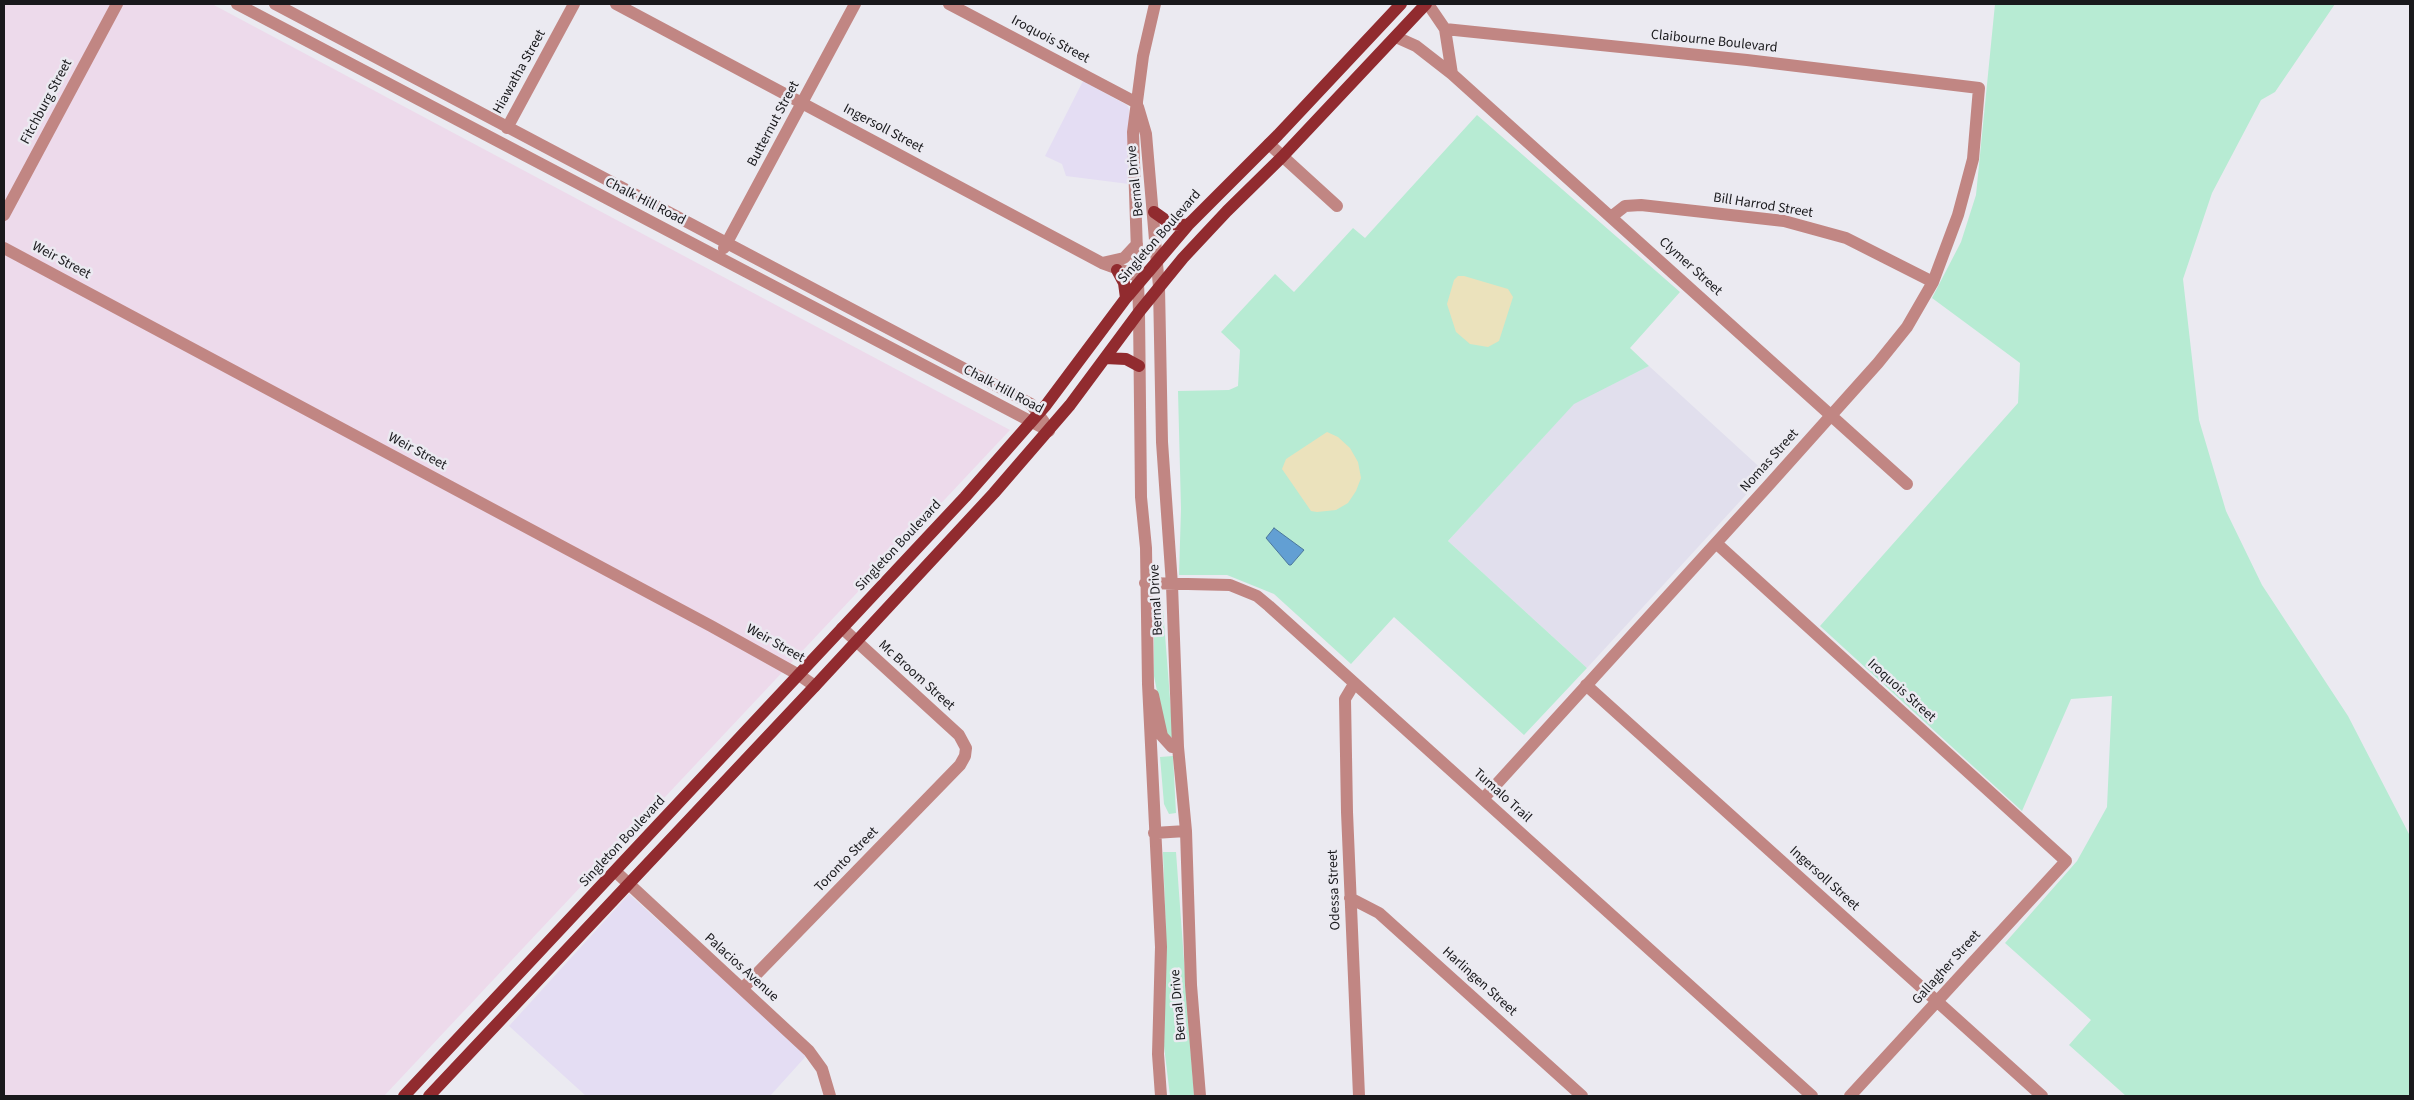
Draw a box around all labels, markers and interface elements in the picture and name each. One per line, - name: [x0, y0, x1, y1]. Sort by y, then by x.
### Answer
- street label: Iroquois Street: [1008, 12, 1092, 68]
- street label: Hiawatha Street: [490, 27, 550, 117]
- street label: Claibourne Boulevard: [1650, 27, 1778, 57]
- street label: Fitchburg Street: [18, 57, 76, 147]
- street label: Butternut Street: [744, 78, 804, 170]
- street label: Ingersoll Street: [840, 101, 926, 157]
- street label: Bernal Drive: [1124, 145, 1148, 217]
- street label: Chalk Hill Road: [602, 174, 688, 230]
- street label: Singleton Boulevard: [1115, 187, 1205, 287]
- street label: Bill Harrod Street: [1712, 190, 1814, 222]
- street label: Clymer Street: [1655, 234, 1725, 300]
- street label: Weir Street: [29, 239, 93, 283]
- street label: Chalk Hill Road: [960, 362, 1046, 418]
- street label: Nomas Street: [1737, 426, 1803, 496]
- street label: Weir Street: [385, 430, 449, 474]
- street label: Singleton Boulevard: [852, 497, 946, 595]
- street label: Bernal Drive: [1147, 564, 1167, 636]
- street label: Weir Street: [743, 621, 807, 667]
- street label: Mc Broom Street: [874, 637, 958, 715]
- street label: Iroquois Street: [1863, 656, 1939, 726]
- street label: Tumalo Trail: [1469, 765, 1535, 827]
- street label: Singleton Boulevard: [576, 793, 670, 891]
- street label: Toronto Street: [812, 824, 882, 896]
- street label: Ingersoll Street: [1786, 843, 1862, 915]
- street label: Odessa Street: [1325, 849, 1345, 931]
- street label: Gallagher Street: [1909, 927, 1985, 1009]
- street label: Palacios Avenue: [700, 930, 782, 1006]
- street label: Harlingen Street: [1438, 944, 1520, 1020]
- street label: Bernal Drive: [1168, 969, 1190, 1041]

